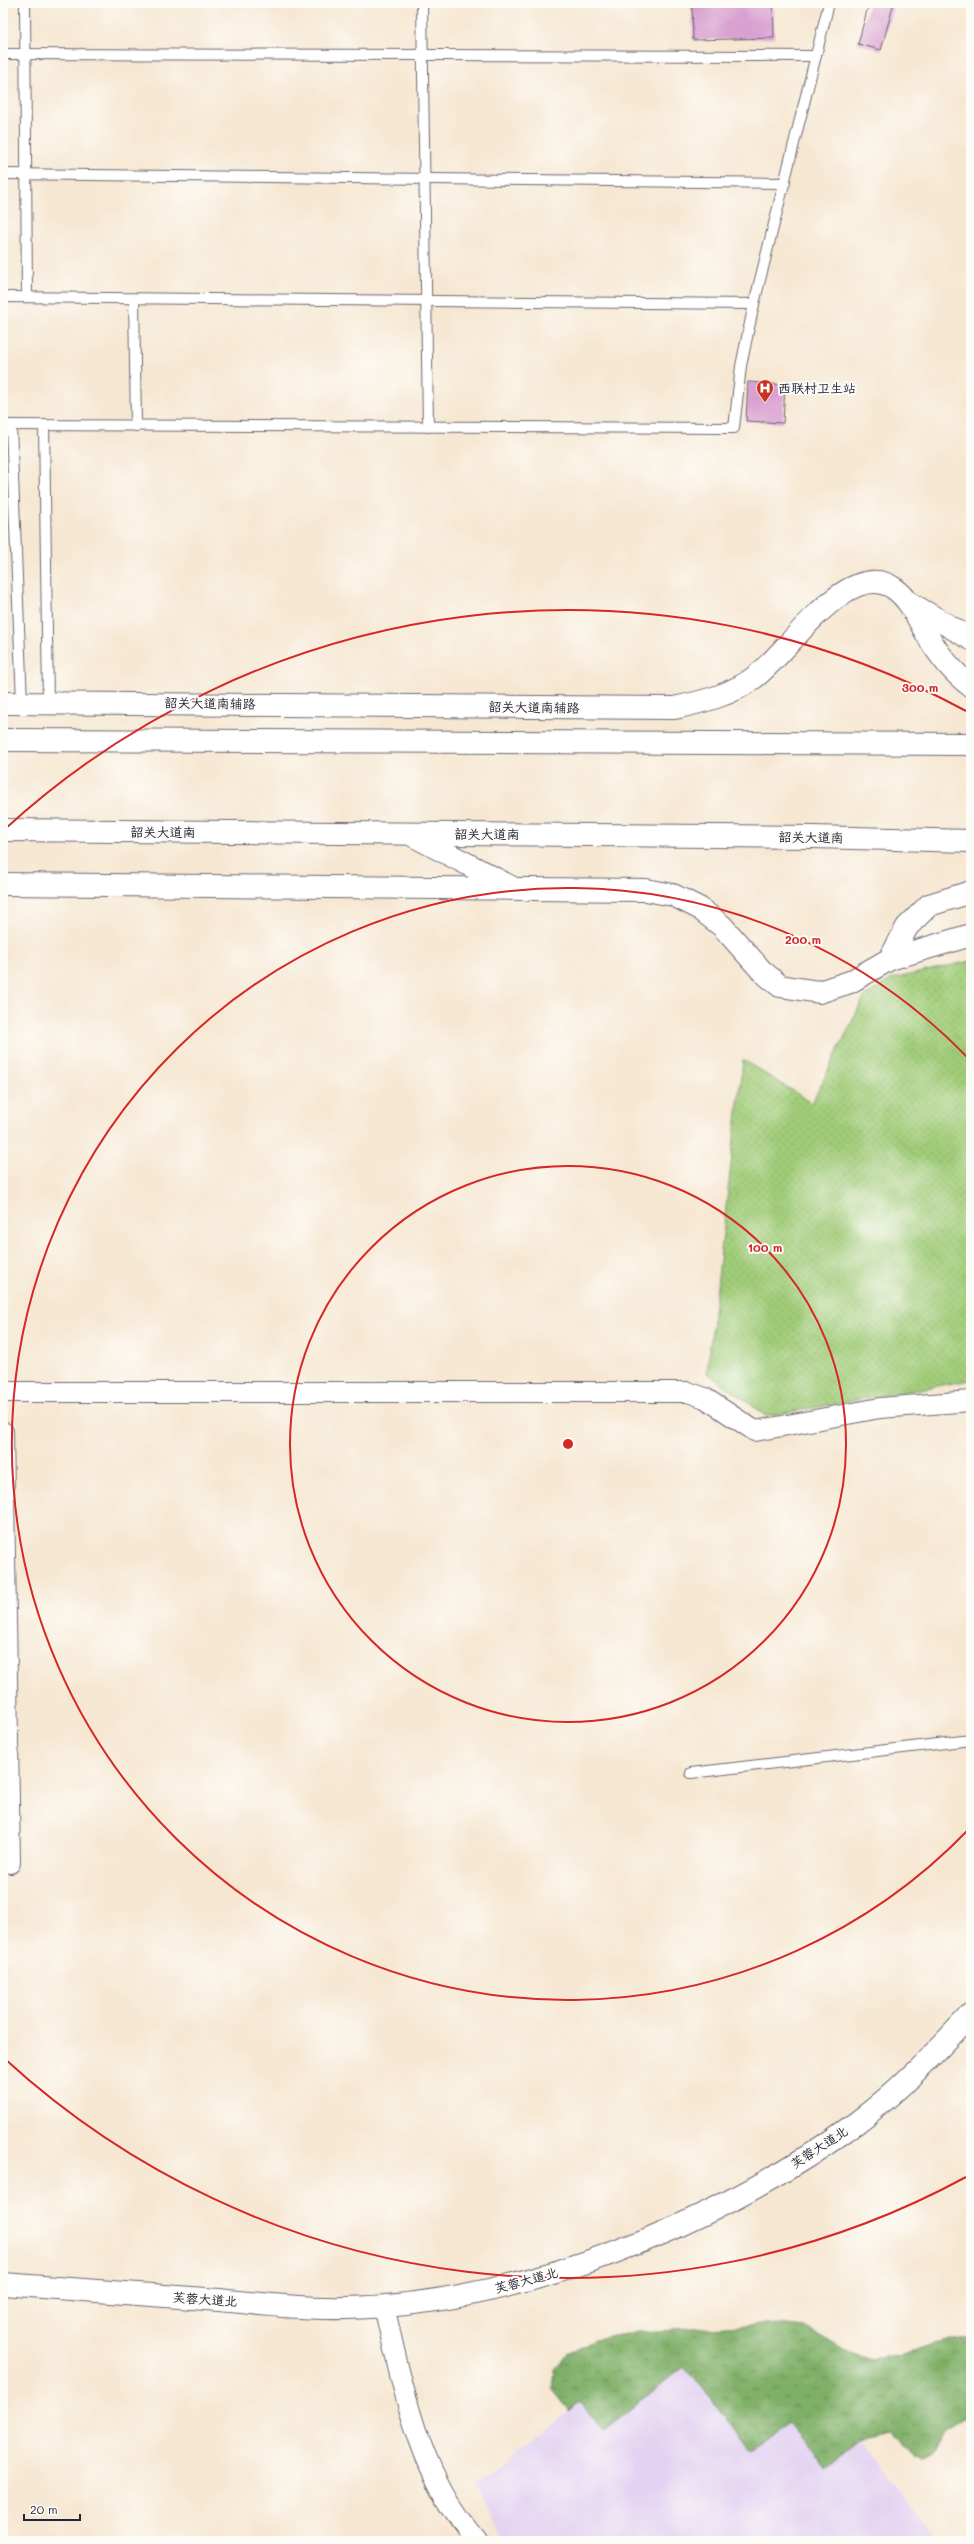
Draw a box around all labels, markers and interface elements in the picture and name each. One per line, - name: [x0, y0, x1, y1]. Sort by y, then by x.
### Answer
- hospital icon: 西联村卫生站: [755, 378, 775, 403]
- place label: 西联村卫生站: [778, 379, 856, 396]
- text: 300 m: [902, 679, 938, 695]
- street label: 韶关大道南辅路: [164, 693, 256, 712]
- street label: 韶关大道南辅路: [488, 697, 580, 716]
- street label: 韶关大道南: [130, 823, 196, 840]
- street label: 韶关大道南: [454, 825, 520, 842]
- street label: 韶关大道南: [778, 827, 844, 846]
- text: 200 m: [785, 931, 821, 947]
- text: 100 m: [748, 1239, 782, 1255]
- centre of rings: [561, 1437, 575, 1451]
- street label: 芙蓉大道北: [787, 2122, 851, 2171]
- street label: 芙蓉大道北: [492, 2263, 559, 2296]
- street label: 芙蓉大道北: [172, 2288, 238, 2309]
- scale bar: [24, 2496, 80, 2522]
- text: 20 m: [30, 2501, 58, 2517]

